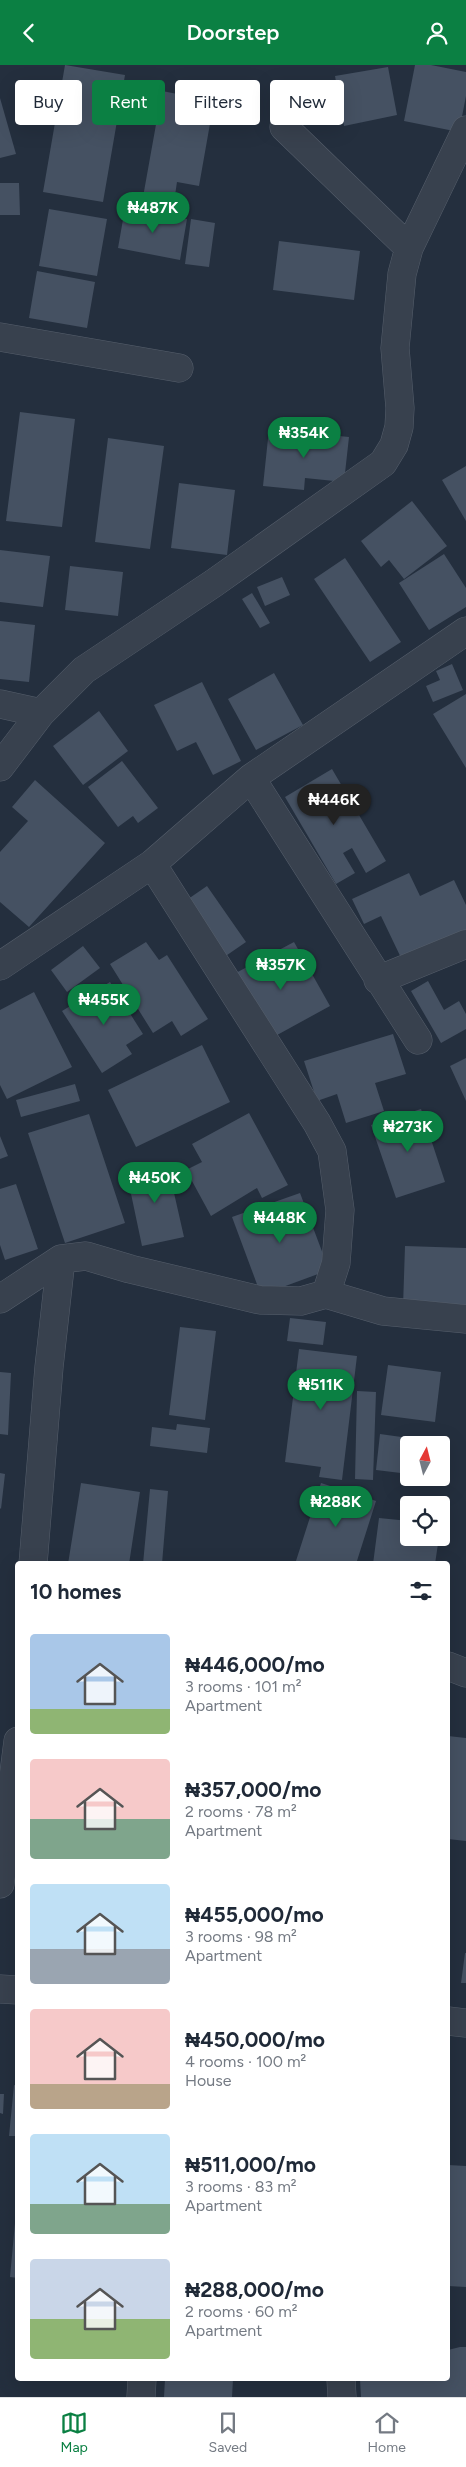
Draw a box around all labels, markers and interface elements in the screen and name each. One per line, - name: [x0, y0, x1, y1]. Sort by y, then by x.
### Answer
- icon: back: [15, 19, 43, 47]
- text: Doorstep: [187, 19, 279, 46]
- icon: person: [423, 19, 451, 47]
- chip: Buy: [15, 80, 82, 125]
- chip: Rent: [92, 80, 165, 125]
- chip: Filters: [175, 80, 260, 125]
- chip: New: [270, 80, 344, 125]
- pin: ₦487K: [118, 191, 188, 234]
- text: ₦487K: [127, 198, 179, 217]
- pin: ₦354K: [269, 417, 339, 459]
- text: ₦354K: [279, 423, 329, 442]
- pin: ₦446K: [299, 783, 369, 826]
- text: ₦446K: [308, 790, 360, 809]
- pin: ₦357K: [246, 949, 316, 991]
- text: ₦357K: [256, 955, 306, 974]
- pin: ₦455K: [69, 983, 139, 1026]
- text: ₦455K: [79, 990, 129, 1009]
- pin: ₦273K: [373, 1111, 443, 1153]
- text: ₦273K: [383, 1117, 433, 1136]
- pin: ₦450K: [120, 1161, 190, 1204]
- text: ₦450K: [129, 1168, 181, 1187]
- pin: ₦448K: [245, 1201, 315, 1244]
- text: ₦448K: [254, 1208, 306, 1227]
- pin: ₦511K: [286, 1369, 356, 1411]
- text: ₦511K: [298, 1375, 344, 1394]
- north arrow: [400, 1436, 450, 1486]
- map controls: [400, 1436, 450, 1546]
- pin: ₦288K: [301, 1485, 371, 1528]
- text: ₦288K: [310, 1492, 362, 1511]
- button: locate: [400, 1496, 450, 1546]
- icon: filters: [407, 1577, 435, 1605]
- text: 10 homes: [30, 1579, 121, 1604]
- text: ₦446,000/mo: [185, 1652, 325, 1677]
- icon: home: [70, 1654, 130, 1714]
- text: 3 rooms · 101 m²: [185, 1677, 301, 1696]
- text: Apartment: [185, 1696, 262, 1715]
- text: ₦357,000/mo: [185, 1777, 322, 1802]
- icon: home: [70, 1779, 130, 1839]
- text: 2 rooms · 78 m²: [185, 1802, 297, 1821]
- text: Apartment: [185, 1821, 262, 1840]
- text: ₦455,000/mo: [185, 1902, 324, 1927]
- icon: home: [70, 1904, 130, 1964]
- text: 3 rooms · 98 m²: [185, 1927, 297, 1946]
- text: Apartment: [185, 1946, 262, 1965]
- text: ₦450,000/mo: [185, 2027, 325, 2052]
- icon: home: [70, 2029, 130, 2089]
- text: 4 rooms · 100 m²: [185, 2052, 306, 2071]
- text: House: [185, 2071, 231, 2090]
- text: ₦511,000/mo: [185, 2152, 316, 2177]
- icon: home: [70, 2154, 130, 2214]
- text: 3 rooms · 83 m²: [185, 2177, 297, 2196]
- text: Apartment: [185, 2196, 262, 2215]
- text: ₦288,000/mo: [185, 2277, 324, 2302]
- icon: home: [70, 2279, 130, 2339]
- text: 2 rooms · 60 m²: [185, 2302, 298, 2321]
- text: Apartment: [185, 2321, 262, 2340]
- tab: Map: [60, 2409, 88, 2456]
- tab: Saved: [209, 2409, 247, 2456]
- tab: Home: [368, 2409, 406, 2456]

